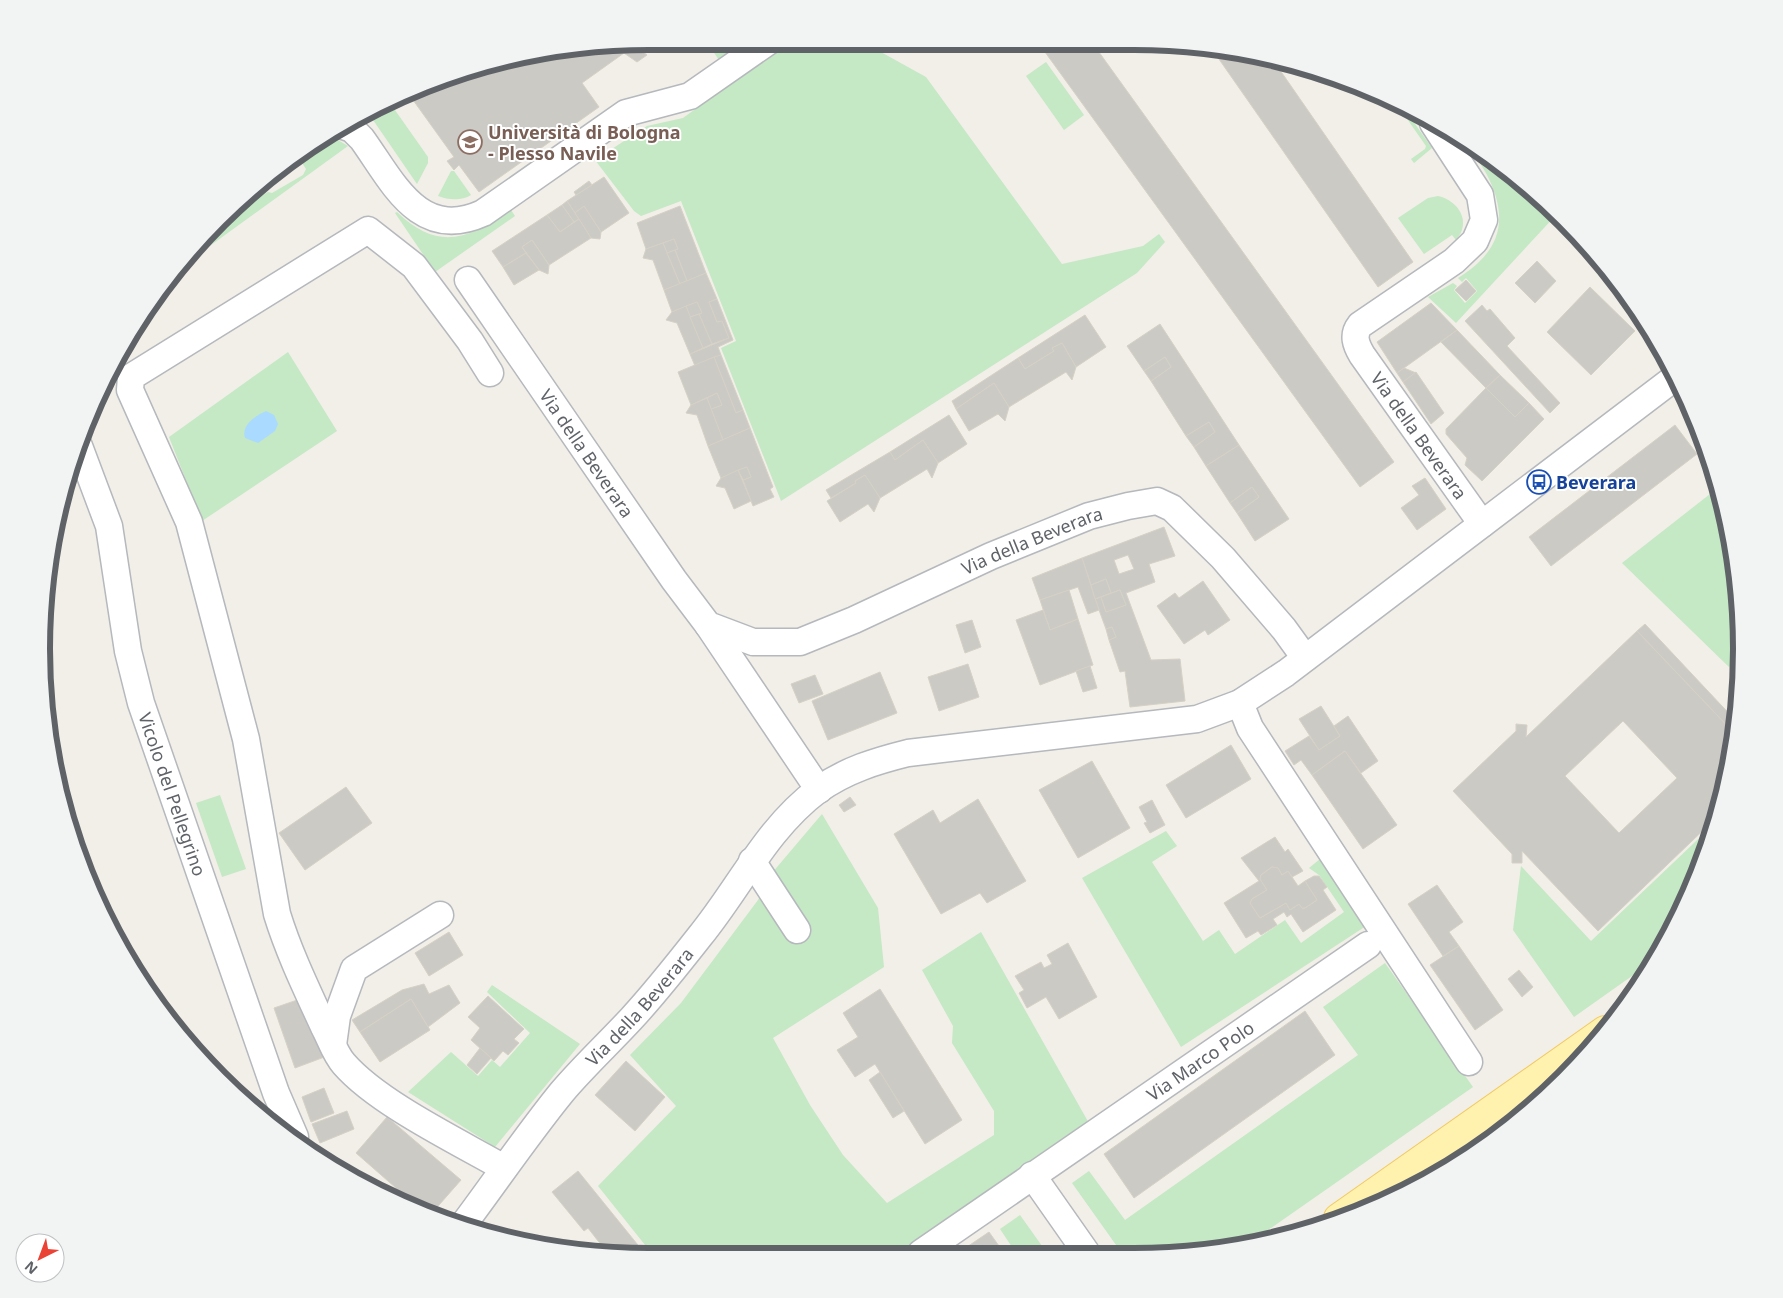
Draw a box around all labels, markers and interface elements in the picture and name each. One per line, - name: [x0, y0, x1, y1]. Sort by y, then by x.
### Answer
- place label: Università di Bologna - Plesso Navile: [488, 120, 681, 165]
- school or university icon: Università di Bologna - Plesso Navile: [457, 129, 483, 155]
- street label: Via della Beverara: [1366, 367, 1473, 504]
- street label: Via della Beverara: [534, 384, 639, 522]
- bus stop icon: Beverara: [1526, 469, 1552, 495]
- place label: Beverara: [1556, 470, 1636, 494]
- street label: Via della Beverara: [958, 501, 1105, 580]
- street label: Vicolo del Pellegrino: [133, 709, 212, 879]
- street label: Via della Beverara: [580, 943, 698, 1071]
- street label: Via Marco Polo: [1142, 1015, 1259, 1106]
- north arrow: [15, 1233, 65, 1283]
- text: N: [20, 1257, 42, 1279]

